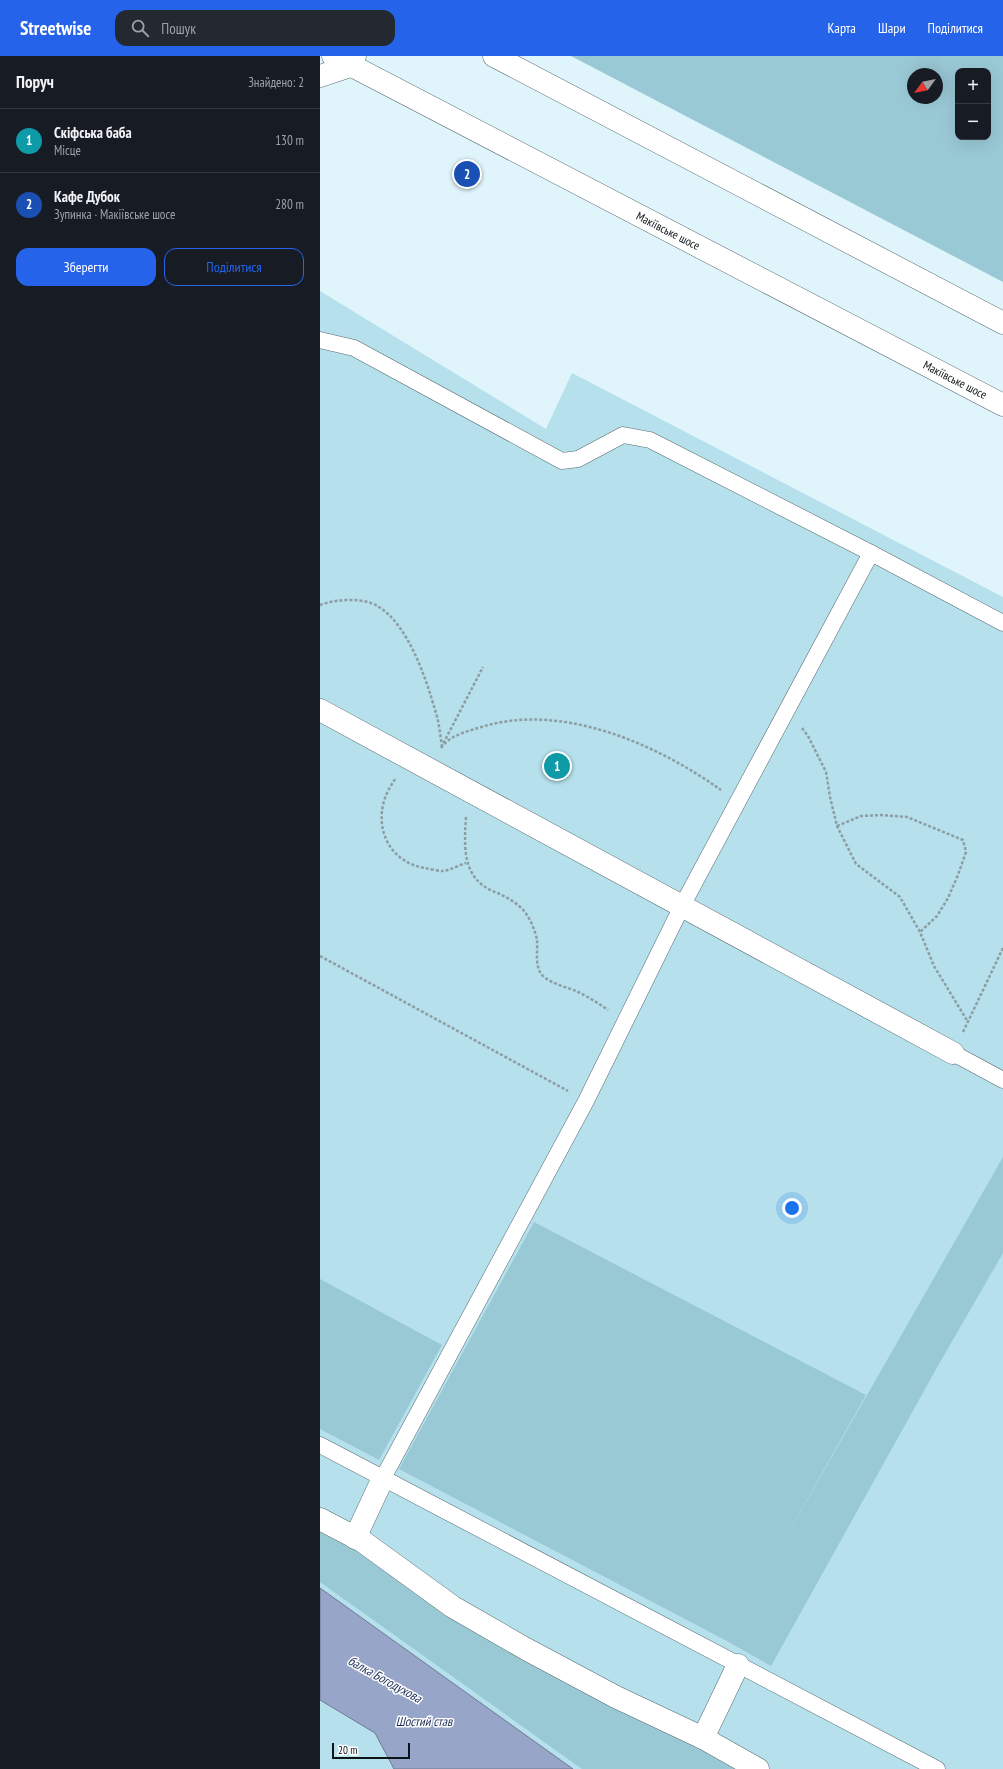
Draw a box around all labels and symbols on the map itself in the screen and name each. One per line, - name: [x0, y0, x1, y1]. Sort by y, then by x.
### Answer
- north arrow: [907, 68, 943, 104]
- pin: 2: [454, 159, 480, 189]
- street label: Макіївське шосе: [634, 208, 703, 253]
- street label: Макіївське шосе: [921, 357, 990, 402]
- pin: 1: [544, 751, 570, 781]
- your location: [782, 1198, 802, 1218]
- water label: балка Богодухова: [345, 1652, 425, 1707]
- water label: Шостий став: [396, 1713, 453, 1730]
- scale bar: [332, 1741, 410, 1760]

